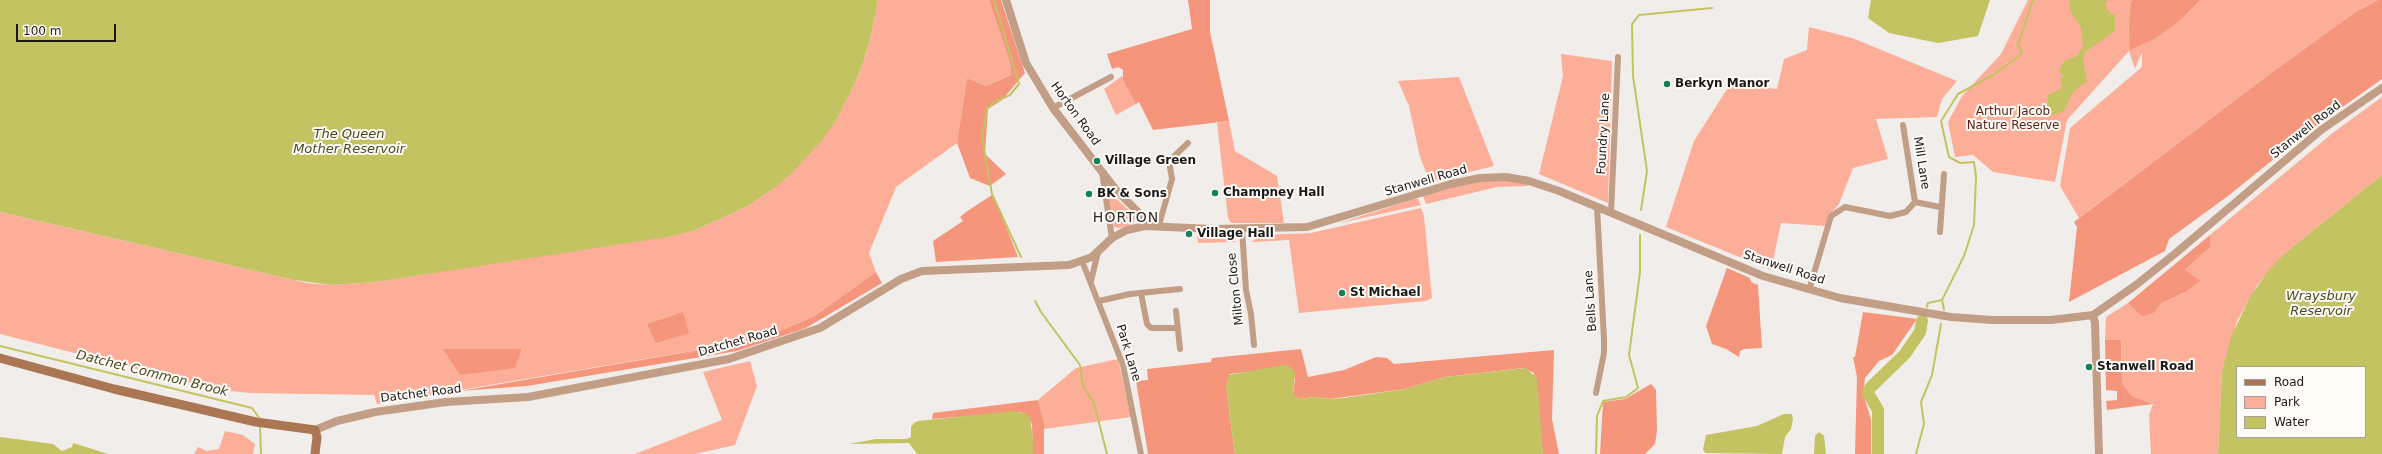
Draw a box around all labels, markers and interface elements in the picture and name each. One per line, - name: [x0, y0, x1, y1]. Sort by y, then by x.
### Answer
- scale bar: [18, 16, 118, 42]
- text: 100 m: [23, 24, 61, 38]
- place label: Berkyn Manor: [1675, 77, 1769, 91]
- street label: Horton Road: [1047, 79, 1103, 149]
- marker: Berkyn Manor: [1662, 79, 1672, 89]
- street label: Foundry Lane: [1595, 93, 1613, 175]
- street label: Stanwell Road: [2268, 98, 2344, 162]
- park label: Arthur Jacob Nature Reserve: [1967, 105, 2059, 133]
- water label: The Queen Mother Reservoir: [293, 127, 405, 158]
- street label: Mill Lane: [1910, 136, 1932, 190]
- place label: Village Green: [1105, 154, 1196, 168]
- marker: Village Green: [1092, 156, 1102, 166]
- street label: Stanwell Road: [1383, 162, 1469, 200]
- place label: Champney Hall: [1223, 186, 1325, 200]
- place label: BK & Sons: [1097, 187, 1167, 201]
- marker: Champney Hall: [1210, 188, 1220, 198]
- marker: BK & Sons: [1084, 189, 1094, 199]
- district label: HORTON: [1093, 210, 1159, 226]
- place label: Village Hall: [1197, 227, 1274, 241]
- marker: Village Hall: [1184, 229, 1194, 239]
- street label: Stanwell Road: [1741, 248, 1827, 288]
- street label: Milton Close: [1225, 252, 1247, 326]
- street label: Bells Lane: [1582, 270, 1600, 332]
- place label: St Michael: [1350, 286, 1421, 300]
- marker: St Michael: [1337, 288, 1347, 298]
- water label: Wraysbury Reservoir: [2286, 289, 2356, 320]
- street label: Park Lane: [1113, 323, 1143, 383]
- street label: Datchet Road: [697, 324, 779, 360]
- water label: Datchet Common Brook: [74, 348, 230, 400]
- place label: Stanwell Road: [2097, 360, 2194, 374]
- marker: Stanwell Road: [2084, 362, 2094, 372]
- legend: [2236, 366, 2366, 438]
- text: Road: [2274, 375, 2304, 389]
- street label: Datchet Road: [380, 382, 462, 406]
- text: Park: [2274, 395, 2300, 409]
- text: Water: [2274, 415, 2309, 429]

